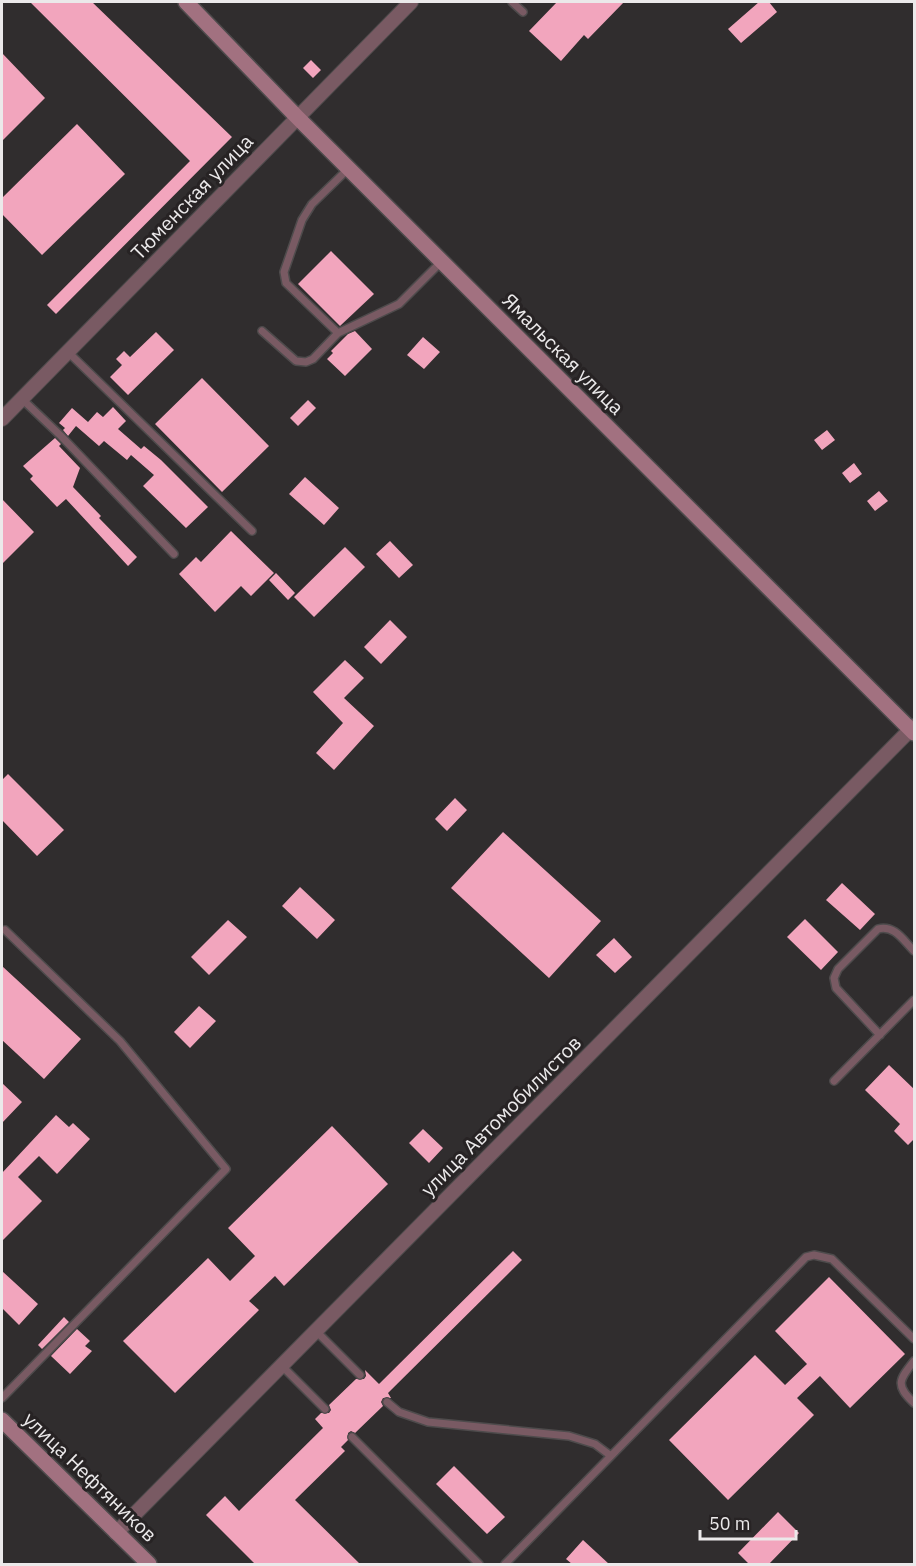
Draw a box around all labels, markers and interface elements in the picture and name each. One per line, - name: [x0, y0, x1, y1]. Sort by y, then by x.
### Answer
- street label: Тюменская улица: [125, 128, 259, 265]
- street label: Ямальская улица: [497, 287, 630, 421]
- street label: улица Автомобилистов: [414, 1029, 587, 1202]
- street label: улица Нефтяников: [17, 1406, 163, 1548]
- scale bar: [700, 1503, 796, 1541]
- text: 50 m: [709, 1512, 751, 1535]

